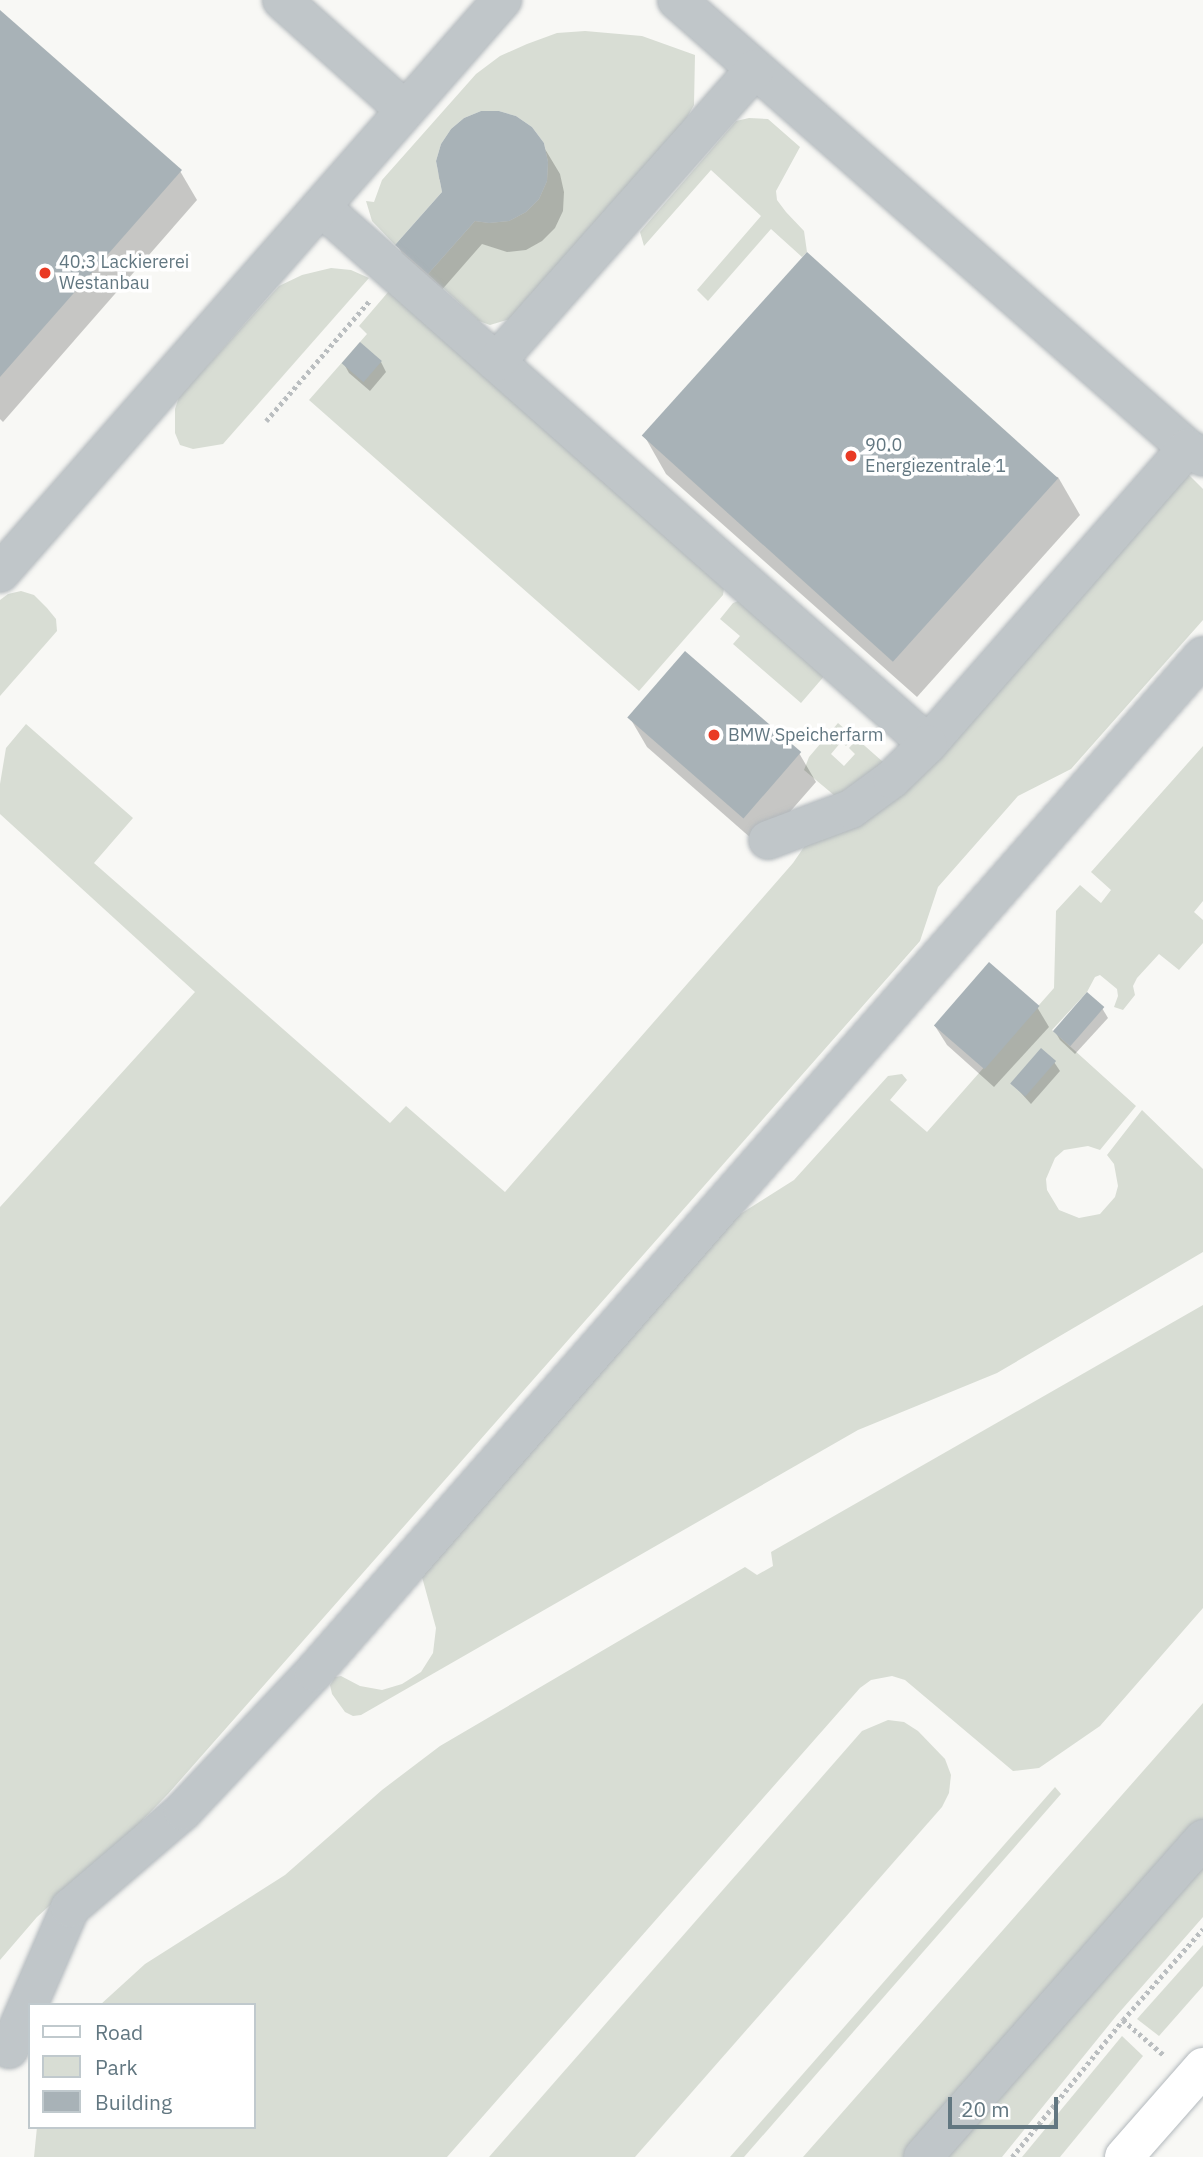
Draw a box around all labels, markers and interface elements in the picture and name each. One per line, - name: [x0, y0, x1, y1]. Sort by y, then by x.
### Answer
- place label: 40.3 Lackiererei Westanbau: [59, 252, 189, 294]
- marker: 40.3 Lackiererei Westanbau: [37, 265, 53, 281]
- place label: 90.0 Energiezentrale 1: [865, 435, 1006, 478]
- marker: 90.0 Energiezentrale 1: [843, 448, 859, 464]
- place label: BMW Speicherfarm: [728, 724, 884, 746]
- marker: BMW Speicherfarm: [706, 727, 722, 743]
- legend: [28, 2003, 256, 2129]
- text: Road: [95, 2018, 143, 2046]
- text: Park: [95, 2053, 138, 2081]
- scale bar: [951, 2084, 1061, 2128]
- text: Building: [95, 2088, 172, 2116]
- text: 20 m: [961, 2095, 1010, 2123]

